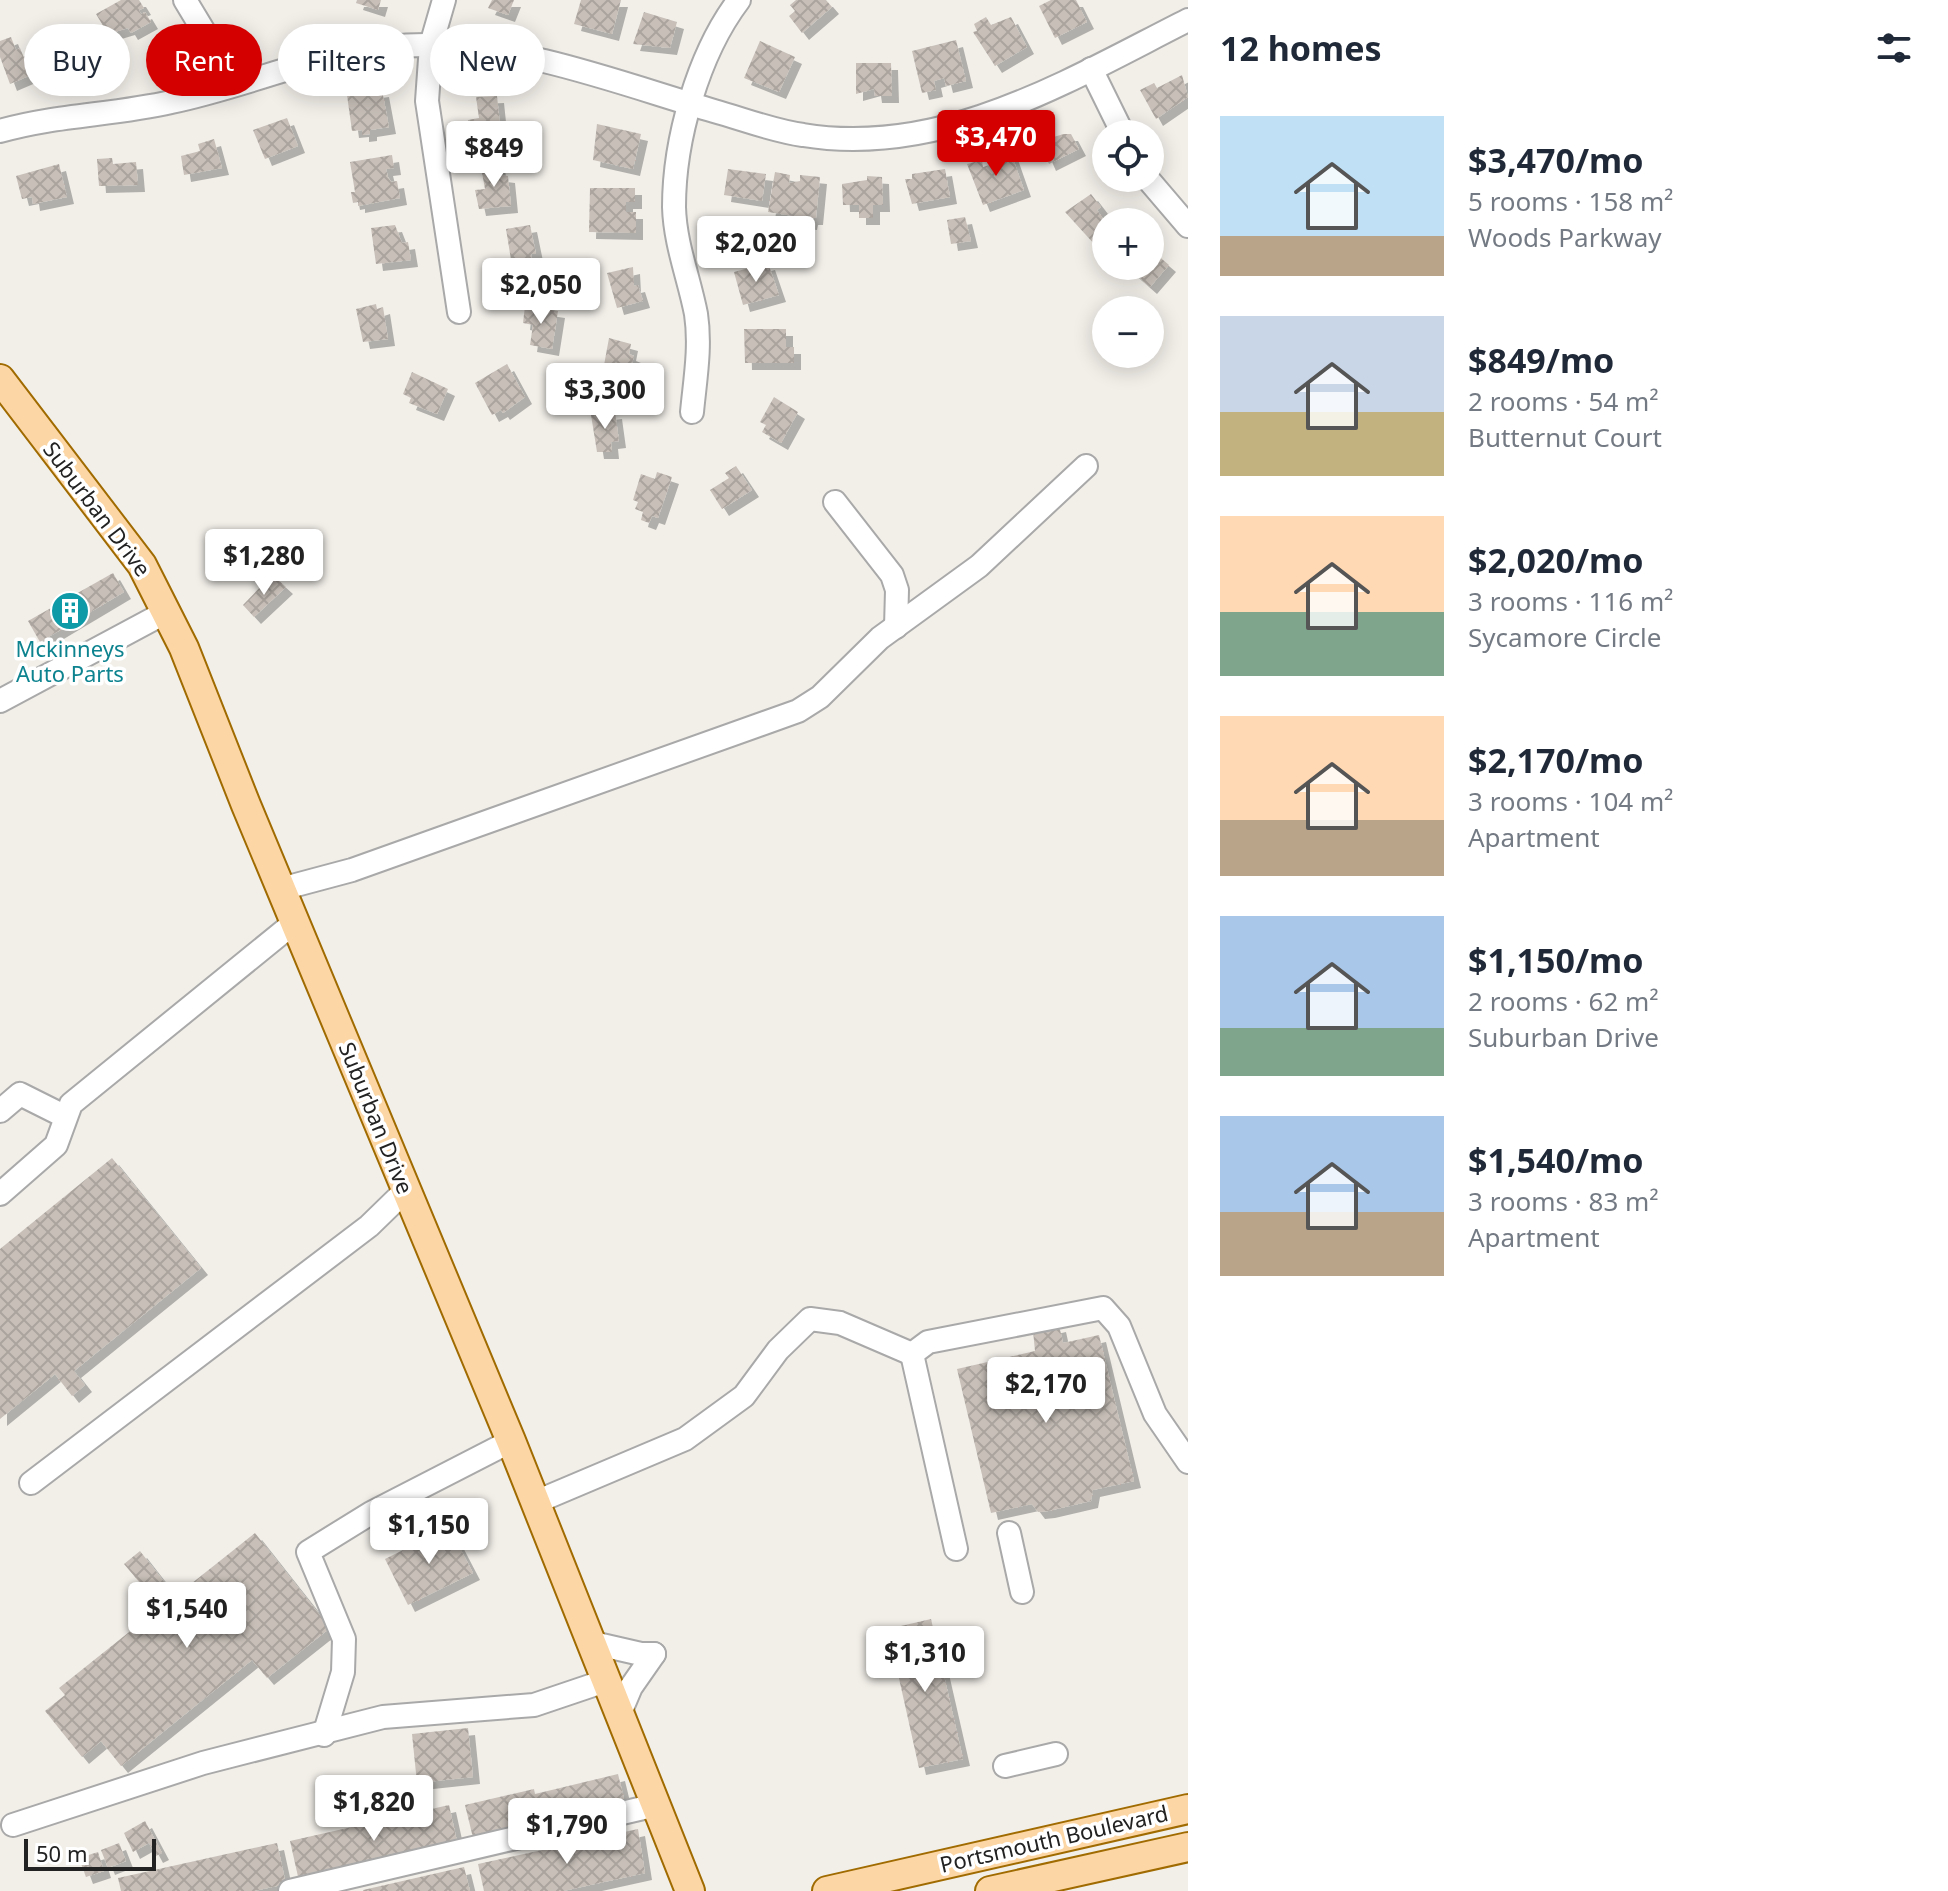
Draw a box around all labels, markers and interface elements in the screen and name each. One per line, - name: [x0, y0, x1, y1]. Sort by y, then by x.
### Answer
- chip: Buy: [24, 24, 130, 96]
- chip: Rent: [146, 24, 262, 96]
- chip: Filters: [278, 24, 414, 96]
- chip: New: [430, 24, 545, 96]
- text: 12 homes: [1220, 25, 1382, 71]
- icon: filters: [1872, 26, 1916, 70]
- pin: $3,470: [931, 110, 1061, 178]
- text: $3,470: [955, 118, 1037, 154]
- map controls: [1092, 120, 1164, 368]
- button: locate: [1092, 120, 1164, 192]
- pin: $849: [447, 121, 541, 189]
- text: $849: [464, 129, 524, 165]
- text: $3,470/mo: [1468, 137, 1643, 183]
- icon: home: [1284, 148, 1380, 244]
- text: 5 rooms · 158 m²: [1468, 183, 1673, 219]
- button: +: [1092, 208, 1164, 280]
- pin: $2,020: [691, 216, 821, 284]
- text: Woods Parkway: [1468, 219, 1662, 255]
- text: $2,020: [715, 224, 797, 260]
- pin: $2,050: [476, 258, 606, 326]
- text: $2,050: [500, 266, 582, 302]
- button: −: [1092, 296, 1164, 368]
- text: $849/mo: [1468, 337, 1614, 383]
- icon: home: [1284, 348, 1380, 444]
- pin: $3,300: [540, 363, 670, 431]
- text: $3,300: [564, 371, 646, 407]
- text: 2 rooms · 54 m²: [1468, 383, 1658, 419]
- text: Butternut Court: [1468, 419, 1662, 455]
- street label: Suburban Drive: [37, 435, 158, 582]
- pin: $1,280: [199, 529, 329, 597]
- text: $1,280: [223, 537, 305, 573]
- text: $2,020/mo: [1468, 537, 1643, 583]
- icon: home: [1284, 548, 1380, 644]
- text: 3 rooms · 116 m²: [1468, 583, 1673, 619]
- building icon: Mckinneys Auto Parts: [49, 590, 91, 632]
- text: Sycamore Circle: [1468, 619, 1662, 655]
- place label: Mckinneys Auto Parts: [16, 633, 124, 688]
- text: $2,170/mo: [1468, 737, 1643, 783]
- icon: home: [1284, 748, 1380, 844]
- text: 3 rooms · 104 m²: [1468, 783, 1673, 819]
- text: Apartment: [1468, 819, 1600, 855]
- text: $1,150/mo: [1468, 937, 1643, 983]
- icon: home: [1284, 948, 1380, 1044]
- text: 2 rooms · 62 m²: [1468, 983, 1658, 1019]
- text: Suburban Drive: [1468, 1019, 1659, 1055]
- street label: Suburban Drive: [333, 1037, 421, 1198]
- text: $1,540/mo: [1468, 1137, 1643, 1183]
- icon: home: [1284, 1148, 1380, 1244]
- text: 3 rooms · 83 m²: [1468, 1183, 1658, 1219]
- text: Apartment: [1468, 1219, 1600, 1255]
- pin: $2,170: [981, 1357, 1111, 1425]
- text: $2,170: [1005, 1365, 1087, 1401]
- pin: $1,150: [364, 1498, 494, 1566]
- text: $1,150: [388, 1506, 470, 1542]
- pin: $1,540: [122, 1582, 252, 1650]
- text: $1,540: [146, 1590, 228, 1626]
- pin: $1,310: [860, 1626, 990, 1694]
- text: $1,310: [884, 1634, 966, 1670]
- pin: $1,820: [309, 1775, 439, 1843]
- text: $1,820: [333, 1783, 415, 1819]
- street label: Portsmouth Boulevard: [937, 1797, 1171, 1879]
- pin: $1,790: [502, 1798, 632, 1866]
- text: $1,790: [526, 1806, 608, 1842]
- scale bar: [24, 1835, 156, 1871]
- text: 50 m: [36, 1838, 87, 1868]

